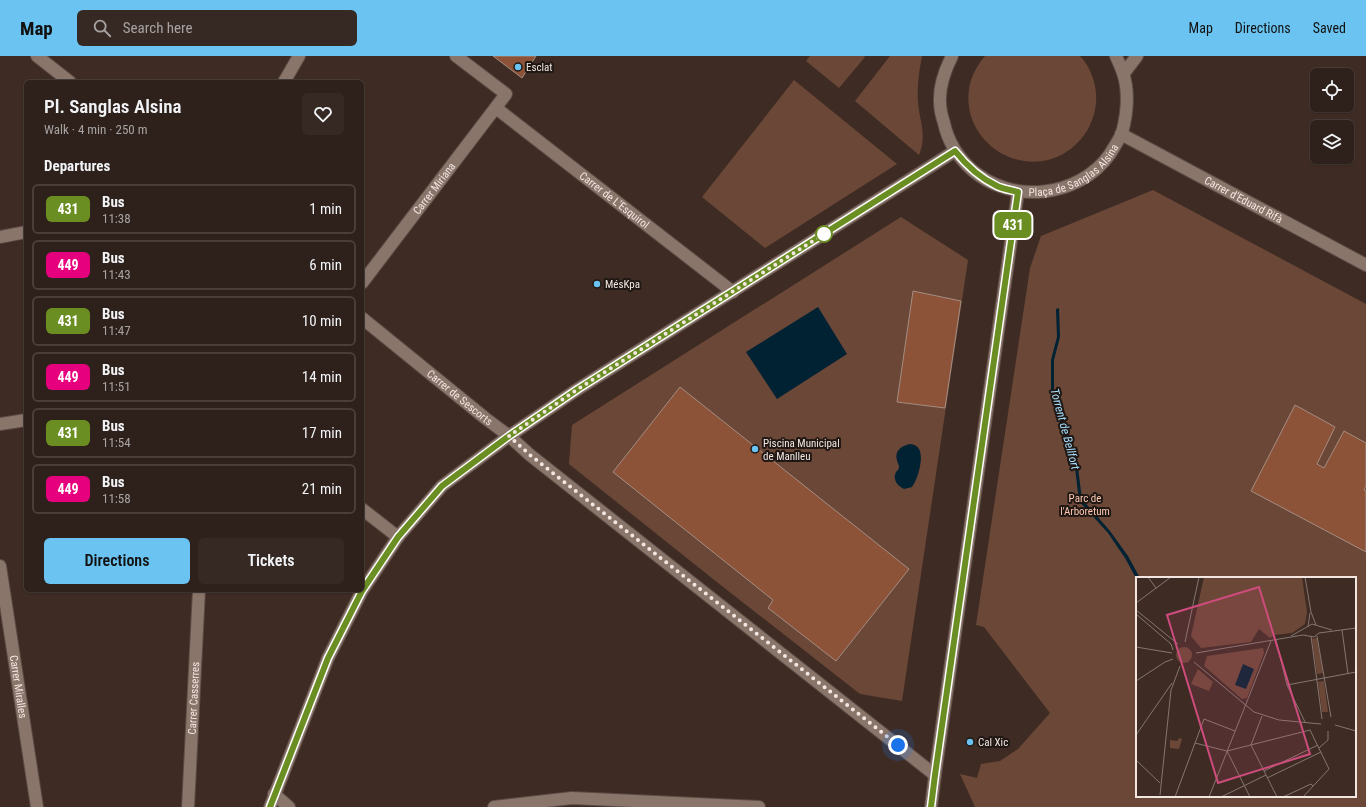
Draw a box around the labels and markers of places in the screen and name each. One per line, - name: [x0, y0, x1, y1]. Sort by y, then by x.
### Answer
- place label: Esclat: [526, 61, 553, 74]
- marker: Esclat: [513, 62, 523, 72]
- unlabelled marker: [815, 225, 833, 243]
- place label: MésKpa: [605, 278, 640, 291]
- marker: MésKpa: [592, 279, 602, 289]
- place label: Piscina Municipal de Manlleu: [763, 437, 840, 463]
- marker: Piscina Municipal de Manlleu: [750, 444, 760, 454]
- place label: Cal Xic: [978, 736, 1008, 749]
- marker: Cal Xic: [965, 737, 975, 747]

